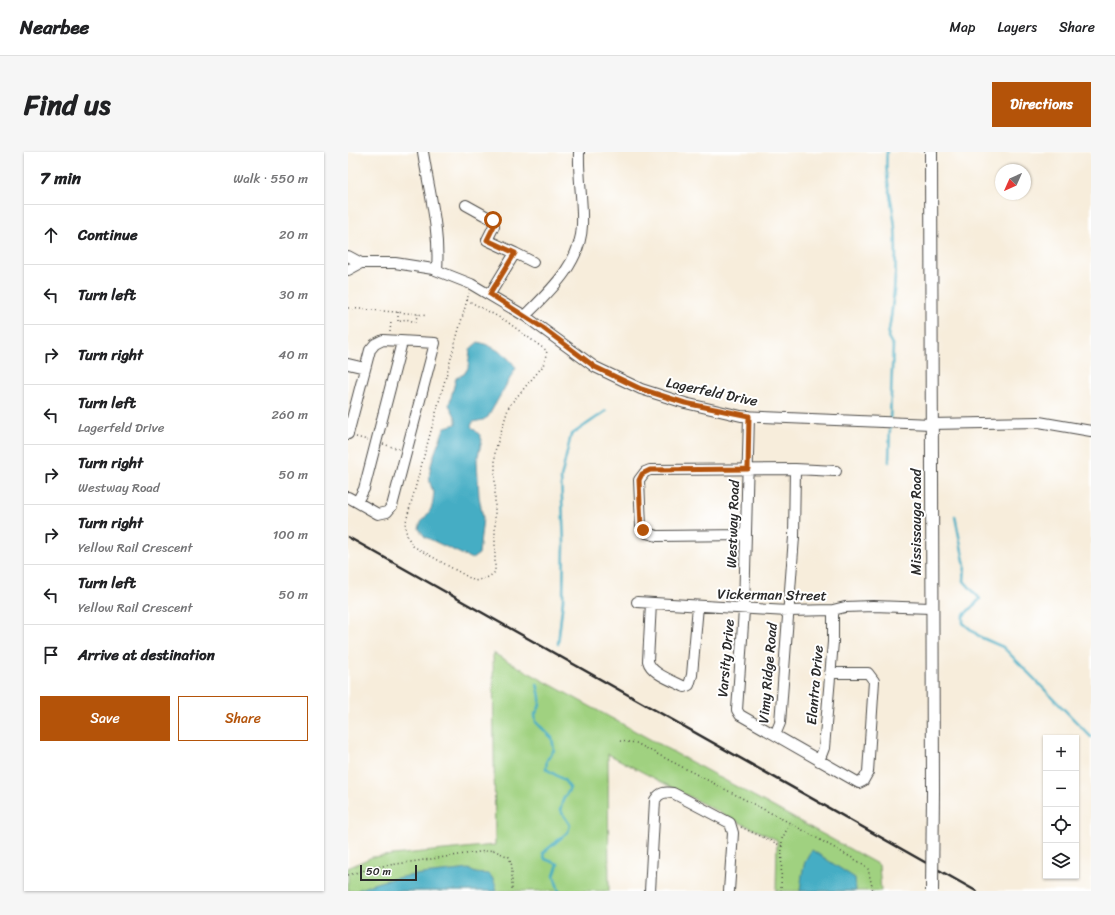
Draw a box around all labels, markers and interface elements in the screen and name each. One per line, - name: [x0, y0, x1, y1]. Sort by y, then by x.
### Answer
- text: Nearbee: [20, 11, 89, 44]
- text: Map: [950, 15, 975, 40]
- text: Layers: [997, 15, 1037, 40]
- text: Share: [1059, 15, 1095, 40]
- text: Find us: [24, 80, 111, 129]
- button: Directions: [992, 82, 1091, 127]
- text: 7 min: [40, 163, 81, 193]
- north arrow: [995, 164, 1031, 200]
- text: Walk · 550 m: [233, 167, 308, 190]
- route start: [484, 211, 502, 229]
- text: Continue: [78, 222, 138, 248]
- text: 20 m: [279, 223, 308, 246]
- icon: ahead: [40, 224, 62, 246]
- text: Turn left: [78, 282, 136, 308]
- text: 30 m: [279, 283, 308, 306]
- icon: left: [40, 284, 62, 306]
- text: Turn right: [78, 342, 143, 368]
- text: 40 m: [278, 343, 308, 366]
- icon: right: [40, 344, 62, 366]
- street label: Lagerfeld Drive: [664, 370, 760, 414]
- text: Turn left: [78, 390, 136, 416]
- text: 260 m: [272, 403, 308, 426]
- icon: left: [40, 404, 62, 426]
- text: Lagerfeld Drive: [78, 416, 164, 439]
- text: Turn right: [78, 450, 143, 476]
- text: 50 m: [278, 463, 308, 486]
- icon: right: [40, 464, 62, 486]
- street label: Mississauga Road: [904, 467, 929, 575]
- text: Westway Road: [78, 476, 160, 499]
- street label: Westway Road: [719, 478, 747, 568]
- text: Turn right: [78, 510, 143, 536]
- route end: [634, 521, 652, 539]
- text: 100 m: [273, 523, 308, 546]
- icon: right: [40, 524, 62, 546]
- text: Yellow Rail Crescent: [78, 536, 192, 559]
- text: Turn left: [78, 570, 136, 596]
- street label: Vickerman Street: [717, 582, 827, 608]
- text: 50 m: [278, 583, 308, 606]
- icon: left: [40, 584, 62, 606]
- text: Yellow Rail Crescent: [78, 596, 192, 619]
- street label: Varsity Drive: [710, 618, 742, 698]
- street label: Vimy Ridge Road: [751, 620, 785, 724]
- text: Arrive at destination: [78, 642, 215, 668]
- icon: arrive: [40, 644, 62, 666]
- street label: Elantra Drive: [799, 644, 831, 726]
- button: Save: [40, 696, 170, 741]
- button: Share: [178, 696, 308, 741]
- map controls: [1043, 735, 1079, 879]
- button: +: [1043, 735, 1079, 771]
- button: −: [1043, 771, 1079, 807]
- button: locate: [1043, 807, 1079, 843]
- button: layers: [1043, 843, 1079, 879]
- text: 50 m: [366, 862, 391, 881]
- scale bar: [360, 863, 417, 882]

